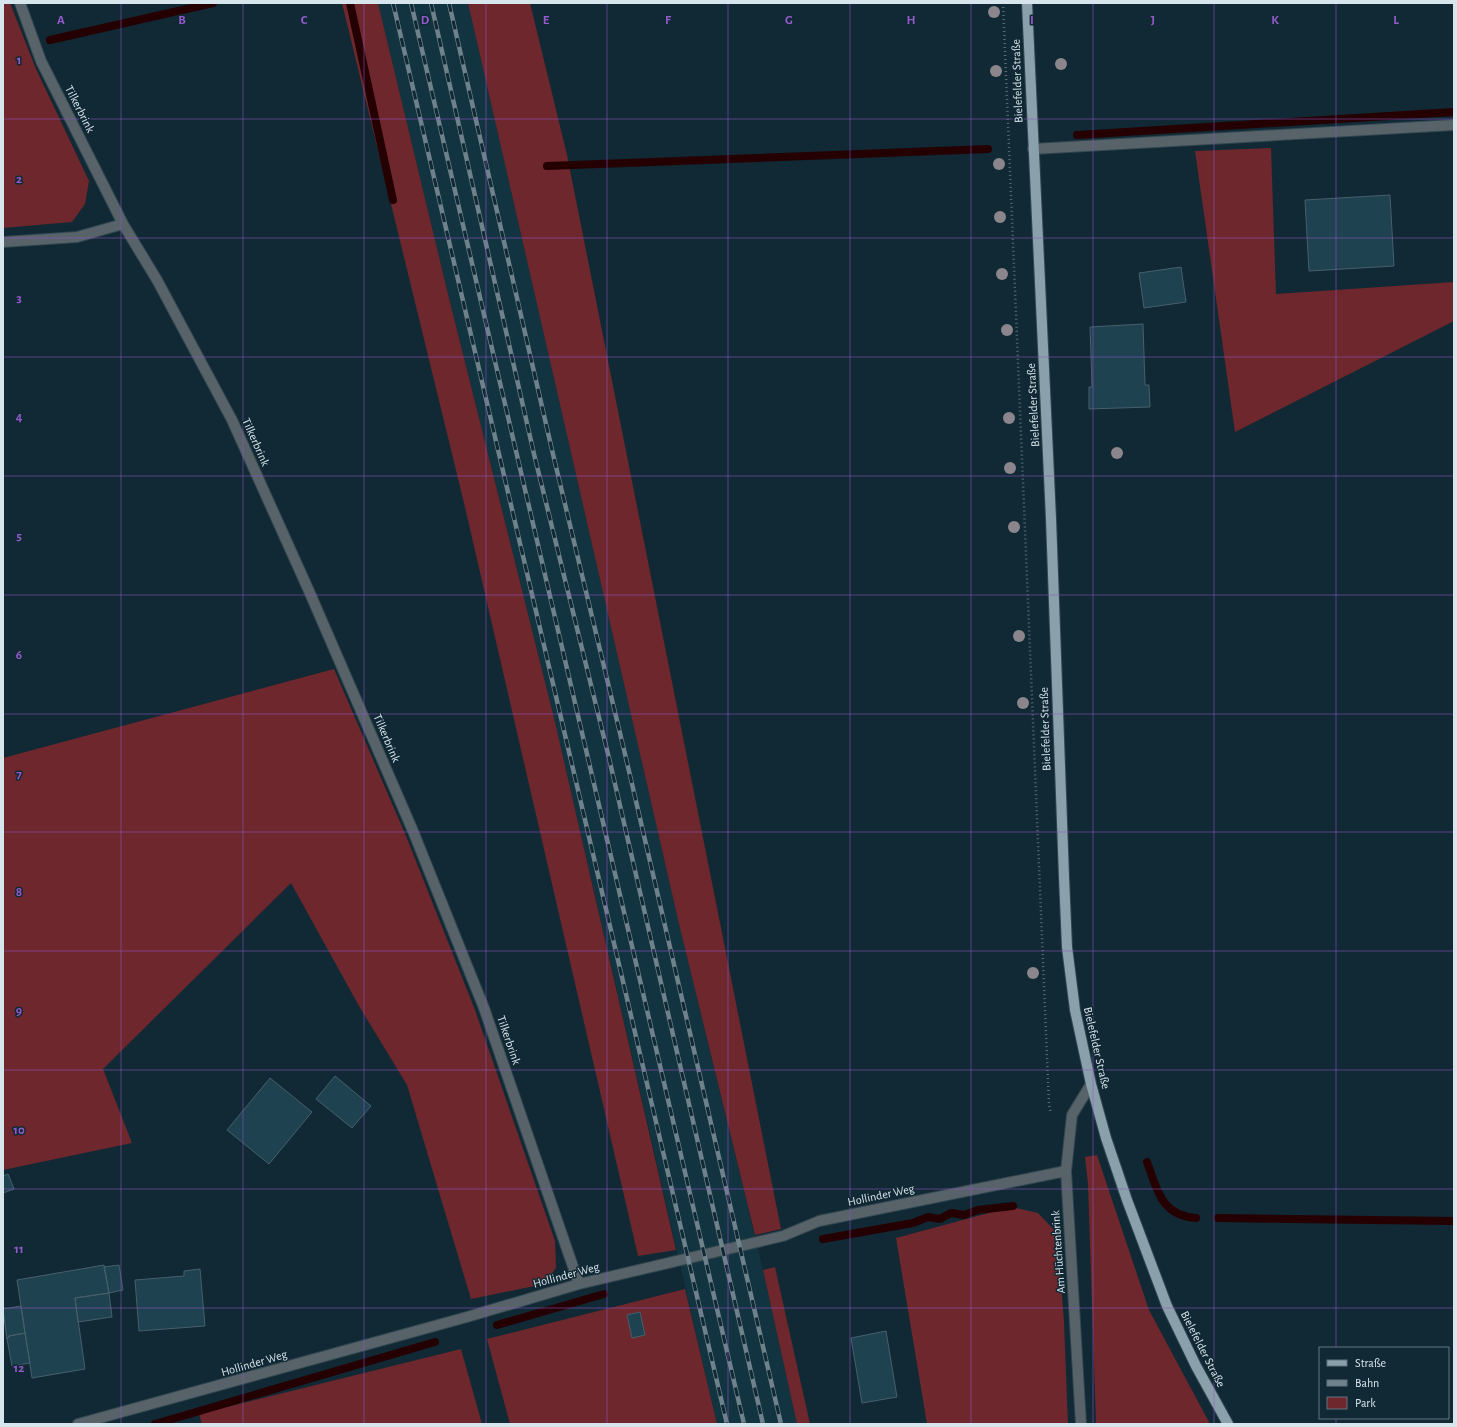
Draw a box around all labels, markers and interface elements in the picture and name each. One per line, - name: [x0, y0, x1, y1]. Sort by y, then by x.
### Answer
- text: A: [57, 14, 65, 27]
- text: B: [178, 14, 186, 27]
- text: C: [301, 14, 308, 27]
- text: D: [421, 14, 430, 27]
- text: E: [543, 14, 550, 27]
- text: F: [665, 14, 672, 27]
- text: G: [785, 14, 793, 27]
- text: H: [906, 14, 916, 27]
- text: I: [1030, 14, 1034, 27]
- text: J: [1151, 14, 1155, 27]
- text: K: [1271, 14, 1279, 27]
- text: L: [1393, 14, 1399, 27]
- street label: Bielefelder Straße: [1010, 39, 1024, 123]
- text: 1: [17, 54, 21, 67]
- street label: Tilkerbrink: [63, 84, 97, 135]
- text: 2: [16, 173, 22, 186]
- text: 3: [16, 292, 22, 305]
- street label: Bielefelder Straße: [1025, 363, 1041, 447]
- text: 4: [16, 411, 23, 424]
- street label: Tilkerbrink: [240, 416, 272, 468]
- text: 5: [16, 530, 22, 543]
- text: 6: [16, 649, 22, 662]
- street label: Bielefelder Straße: [1038, 687, 1052, 771]
- street label: Tilkerbrink: [372, 712, 403, 764]
- text: 7: [16, 768, 22, 781]
- text: 8: [16, 886, 22, 899]
- text: 9: [16, 1005, 22, 1018]
- street label: Bielefelder Straße: [1082, 1006, 1112, 1090]
- street label: Tilkerbrink: [495, 1014, 523, 1067]
- text: 10: [13, 1124, 25, 1137]
- street label: Hollinder Weg: [847, 1182, 916, 1208]
- street label: Am Hüchtenbrink: [1049, 1209, 1067, 1294]
- text: 11: [14, 1243, 24, 1256]
- street label: Hollinder Weg: [532, 1260, 601, 1290]
- street label: Bielefelder Straße: [1179, 1309, 1227, 1389]
- legend: [1319, 1347, 1449, 1419]
- street label: Hollinder Weg: [220, 1348, 288, 1378]
- text: Straße: [1355, 1357, 1386, 1369]
- text: 12: [14, 1362, 24, 1375]
- text: Bahn: [1355, 1377, 1379, 1389]
- text: Park: [1355, 1397, 1376, 1409]

